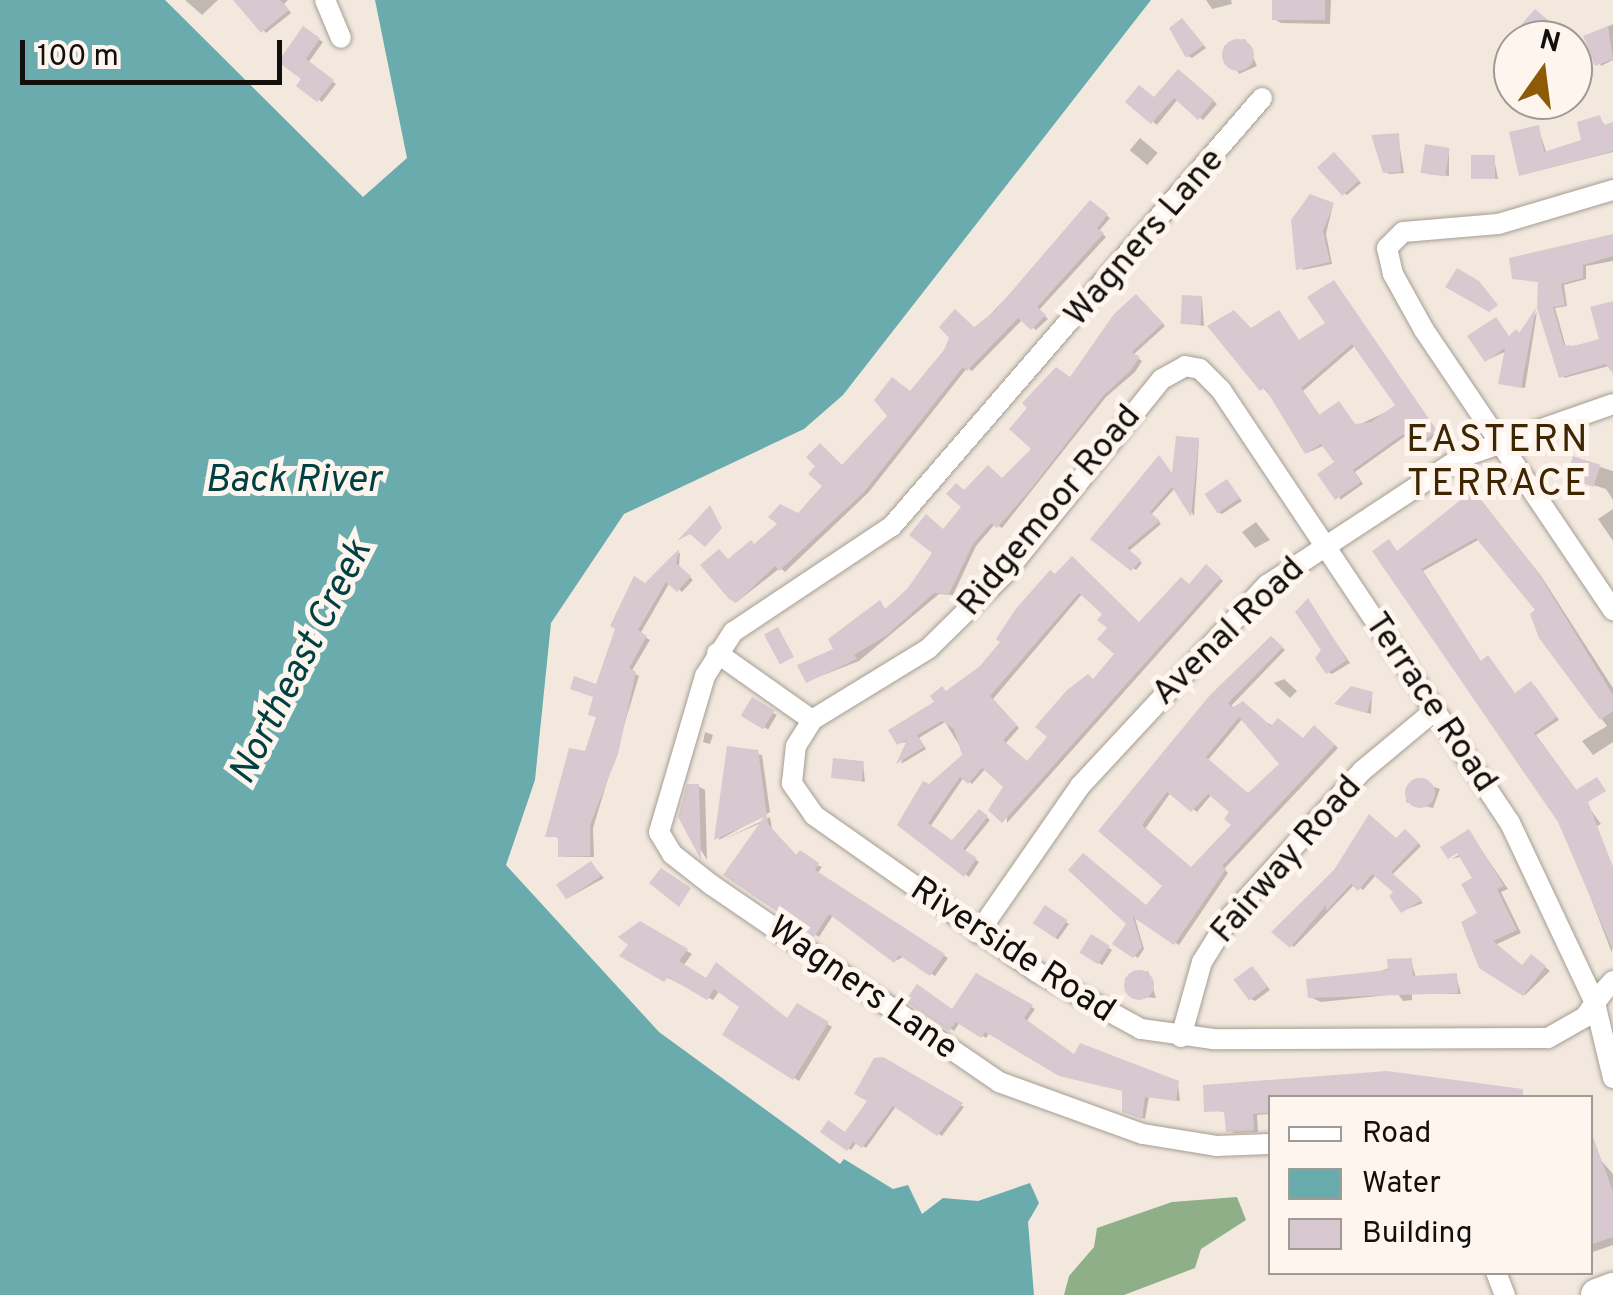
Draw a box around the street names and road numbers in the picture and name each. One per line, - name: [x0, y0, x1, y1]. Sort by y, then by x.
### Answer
- street label: Wagners Lane: [1056, 140, 1234, 336]
- street label: Ridgemoor Road: [949, 397, 1151, 625]
- street label: Avenal Road: [1144, 549, 1314, 715]
- street label: Terrace Road: [1355, 605, 1505, 801]
- street label: Fairway Road: [1203, 767, 1371, 953]
- street label: Riverside Road: [902, 869, 1122, 1033]
- street label: Wagners Lane: [759, 908, 965, 1070]

